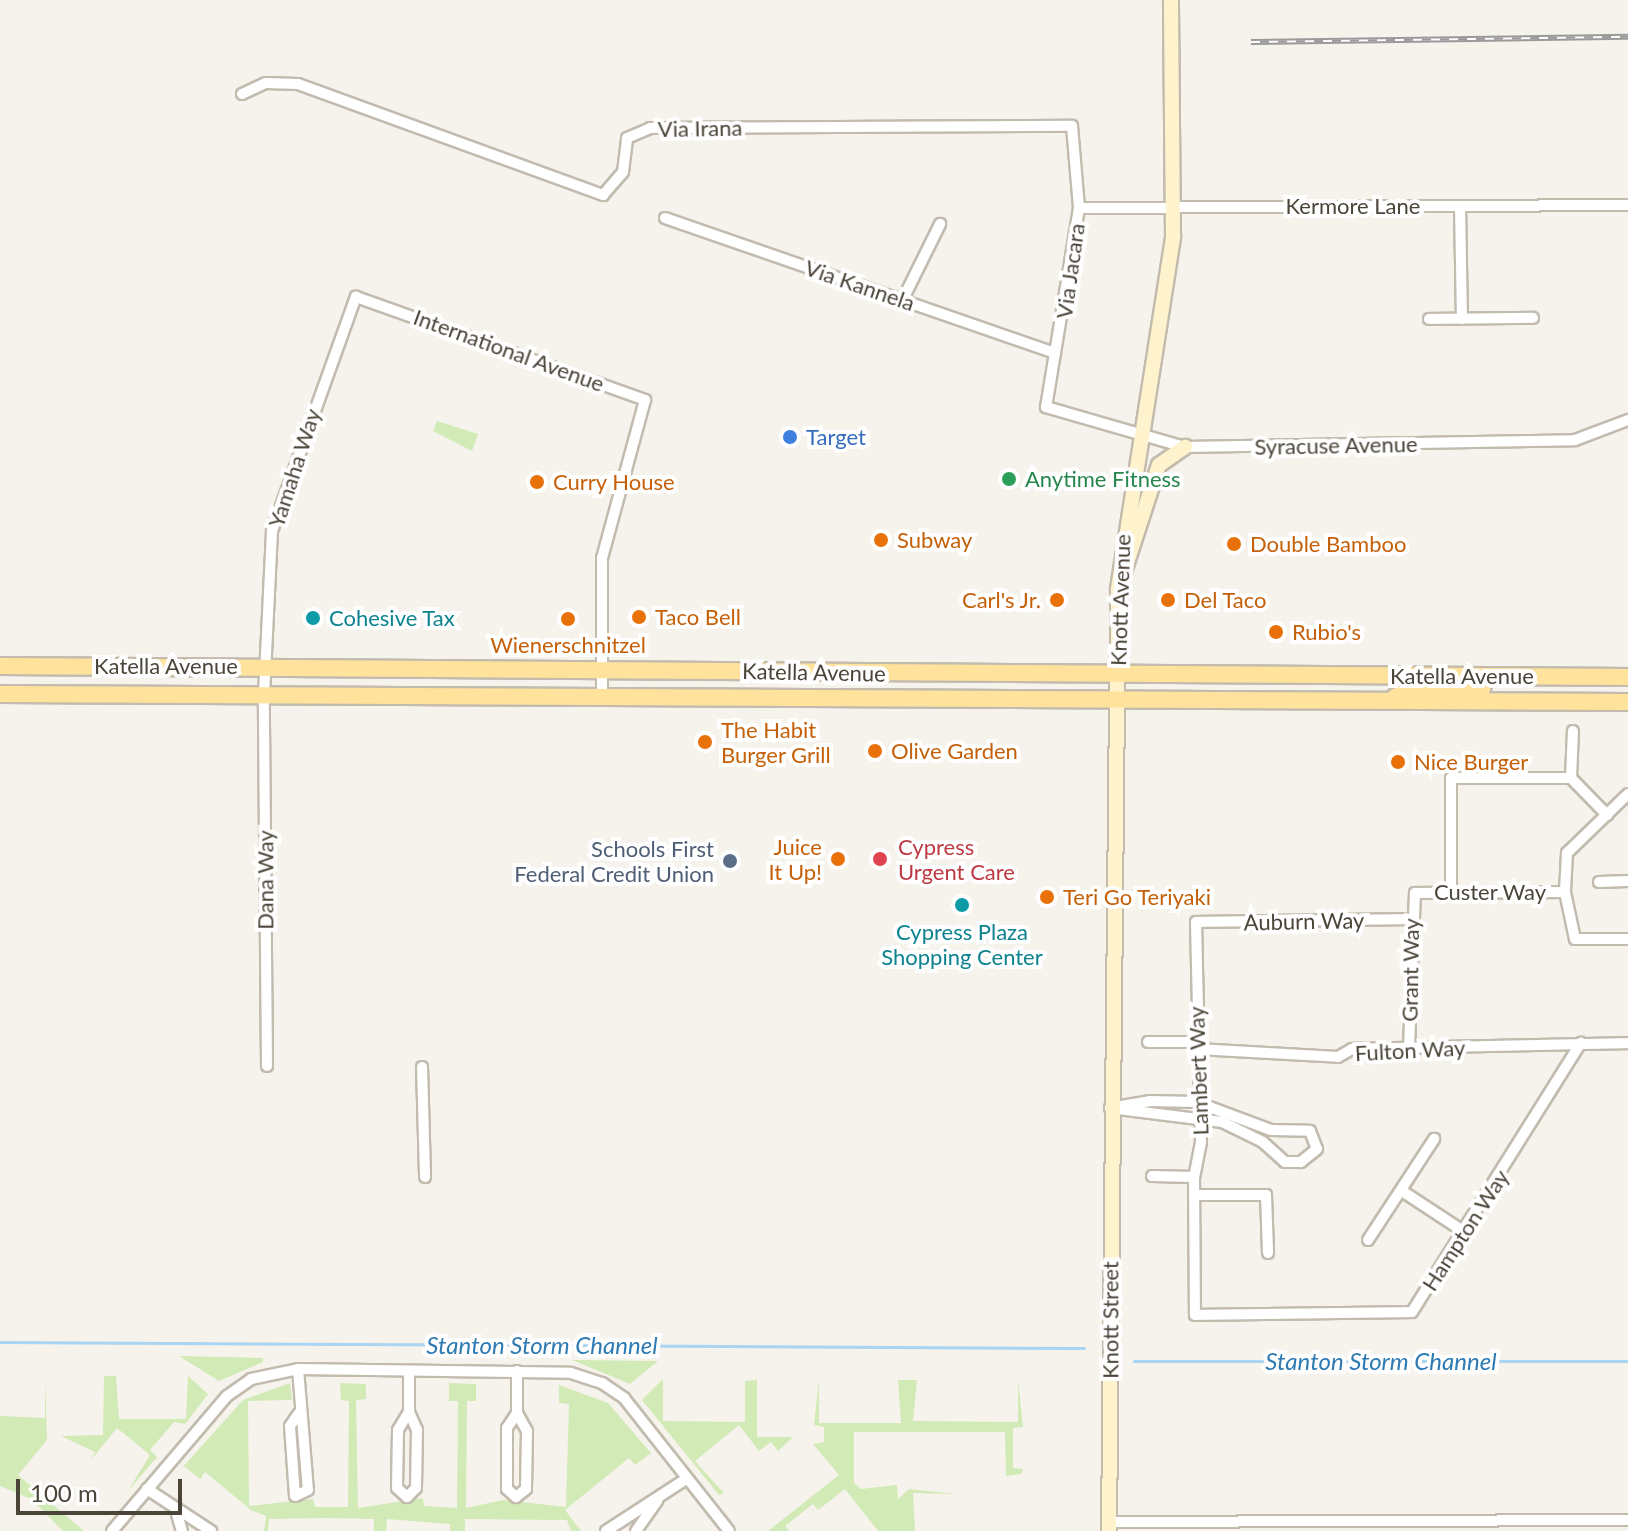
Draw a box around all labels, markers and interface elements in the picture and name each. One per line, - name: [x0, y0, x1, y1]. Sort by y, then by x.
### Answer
- street label: Via Irana: [657, 114, 743, 142]
- street label: Kermore Lane: [1286, 193, 1420, 219]
- street label: Via Jacara: [1050, 221, 1090, 321]
- street label: Via Kannela: [802, 254, 918, 316]
- street label: International Avenue: [410, 303, 608, 397]
- street label: Yamaha Way: [262, 405, 326, 531]
- place label: Target: [806, 424, 866, 450]
- marker: Target: [781, 428, 799, 446]
- street label: Syracuse Avenue: [1254, 430, 1418, 460]
- place label: Anytime Fitness: [1025, 466, 1181, 492]
- place label: Curry House: [553, 469, 675, 495]
- marker: Anytime Fitness: [1000, 470, 1018, 488]
- marker: Curry House: [528, 473, 546, 491]
- place label: Subway: [897, 527, 972, 553]
- marker: Subway: [872, 531, 890, 549]
- place label: Double Bamboo: [1250, 531, 1406, 557]
- street label: Knott Avenue: [1104, 533, 1136, 667]
- marker: Double Bamboo: [1225, 535, 1243, 553]
- place label: Carl's Jr.: [961, 587, 1041, 613]
- place label: Del Taco: [1184, 587, 1267, 613]
- marker: Carl's Jr.: [1048, 591, 1066, 609]
- marker: Del Taco: [1159, 591, 1177, 609]
- place label: Taco Bell: [655, 604, 741, 630]
- place label: Cohesive Tax: [329, 605, 455, 631]
- marker: Taco Bell: [630, 608, 648, 626]
- marker: Cohesive Tax: [304, 609, 322, 627]
- marker: Wienerschnitzel: [559, 610, 577, 628]
- place label: Rubio's: [1292, 619, 1361, 645]
- marker: Rubio's: [1267, 623, 1285, 641]
- place label: Wienerschnitzel: [490, 632, 646, 658]
- street label: Katella Avenue: [94, 653, 238, 679]
- street label: Katella Avenue: [742, 658, 886, 686]
- street label: Katella Avenue: [1390, 663, 1534, 689]
- place label: The Habit Burger Grill: [721, 716, 831, 768]
- marker: The Habit Burger Grill: [696, 733, 714, 751]
- place label: Olive Garden: [891, 738, 1018, 764]
- marker: Olive Garden: [866, 742, 884, 760]
- place label: Nice Burger: [1414, 749, 1528, 775]
- marker: Nice Burger: [1389, 753, 1407, 771]
- street label: Dana Way: [252, 830, 278, 930]
- place label: Juice It Up!: [769, 833, 822, 884]
- place label: Cypress Urgent Care: [898, 833, 1015, 884]
- place label: Schools First Federal Credit Union: [514, 835, 714, 886]
- marker: Cypress Urgent Care: [869, 848, 891, 870]
- marker: Juice It Up!: [829, 850, 847, 868]
- marker: Schools First Federal Credit Union: [721, 852, 739, 870]
- street label: Custer Way: [1434, 879, 1546, 905]
- place label: Teri Go Teriyaki: [1063, 884, 1212, 910]
- marker: Teri Go Teriyaki: [1038, 888, 1056, 906]
- marker: Cypress Plaza Shopping Center: [953, 896, 971, 914]
- street label: Auburn Way: [1243, 907, 1365, 935]
- place label: Cypress Plaza Shopping Center: [881, 918, 1043, 970]
- street label: Grant Way: [1396, 918, 1424, 1022]
- street label: Lambert Way: [1183, 1006, 1213, 1136]
- street label: Fulton Way: [1354, 1034, 1466, 1066]
- street label: Hampton Way: [1416, 1164, 1514, 1296]
- street label: Knott Street: [1097, 1261, 1123, 1379]
- water label: Stanton Storm Channel: [426, 1331, 658, 1359]
- water label: Stanton Storm Channel: [1265, 1347, 1497, 1375]
- scale bar: [20, 1463, 186, 1513]
- text: 100 m: [30, 1478, 98, 1507]

